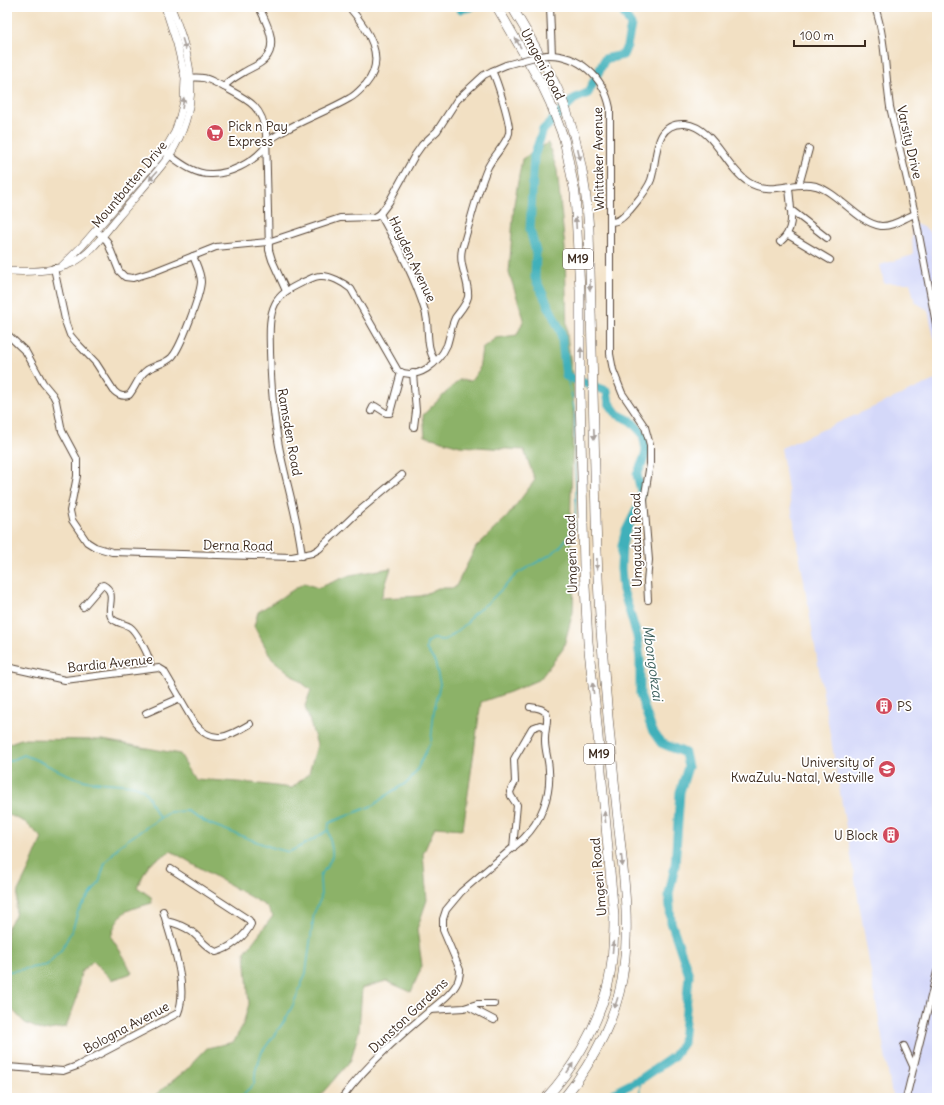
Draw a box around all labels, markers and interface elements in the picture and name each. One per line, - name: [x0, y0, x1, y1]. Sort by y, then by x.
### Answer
- scale bar: [794, 22, 865, 48]
- street label: Umgeni Road: [517, 26, 569, 103]
- text: 100 m: [800, 28, 834, 43]
- one-way arrow: [515, 37, 522, 49]
- one-way arrow: [181, 38, 187, 50]
- one-way arrow: [180, 96, 186, 109]
- street label: Varsity Drive: [893, 104, 926, 180]
- street label: Whittaker Avenue: [589, 107, 608, 211]
- place label: Pick n Pay Express: [228, 118, 288, 150]
- supermarket icon: Pick n Pay Express: [205, 123, 225, 143]
- street label: Mountbatten Drive: [88, 137, 171, 231]
- one-way arrow: [577, 149, 583, 162]
- one-way arrow: [149, 171, 158, 182]
- street label: Hayden Avenue: [385, 214, 440, 305]
- one-way arrow: [573, 217, 580, 229]
- road number: M19: [563, 249, 593, 269]
- one-way arrow: [587, 279, 593, 292]
- one-way arrow: [578, 346, 584, 359]
- street label: Ramsden Road: [273, 387, 306, 478]
- one-way arrow: [591, 428, 597, 441]
- street label: Umgudulu Road: [627, 492, 646, 587]
- street label: Umgeni Road: [562, 514, 581, 593]
- street label: Derna Road: [203, 536, 274, 555]
- one-way arrow: [594, 558, 600, 571]
- water label: Mbongokzai: [639, 624, 667, 704]
- street label: Bardia Avenue: [67, 651, 154, 676]
- one-way arrow: [590, 682, 597, 694]
- building icon: PS: [874, 696, 894, 716]
- place label: PS: [897, 698, 912, 715]
- road number: M19: [584, 744, 614, 764]
- place label: University of KwaZulu-Natal, Westville: [731, 754, 875, 786]
- school or university icon: University of KwaZulu-Natal, Westville: [877, 759, 897, 779]
- one-way arrow: [602, 811, 609, 823]
- building icon: U Block: [881, 825, 901, 845]
- place label: U Block: [834, 827, 878, 844]
- street label: Umgeni Road: [587, 837, 610, 917]
- one-way arrow: [619, 855, 625, 867]
- one-way arrow: [610, 941, 616, 953]
- street label: Dunston Gardens: [365, 974, 452, 1057]
- one-way arrow: [613, 997, 619, 1009]
- street label: Bologna Avenue: [80, 998, 172, 1057]
- one-way arrow: [566, 1062, 574, 1073]

